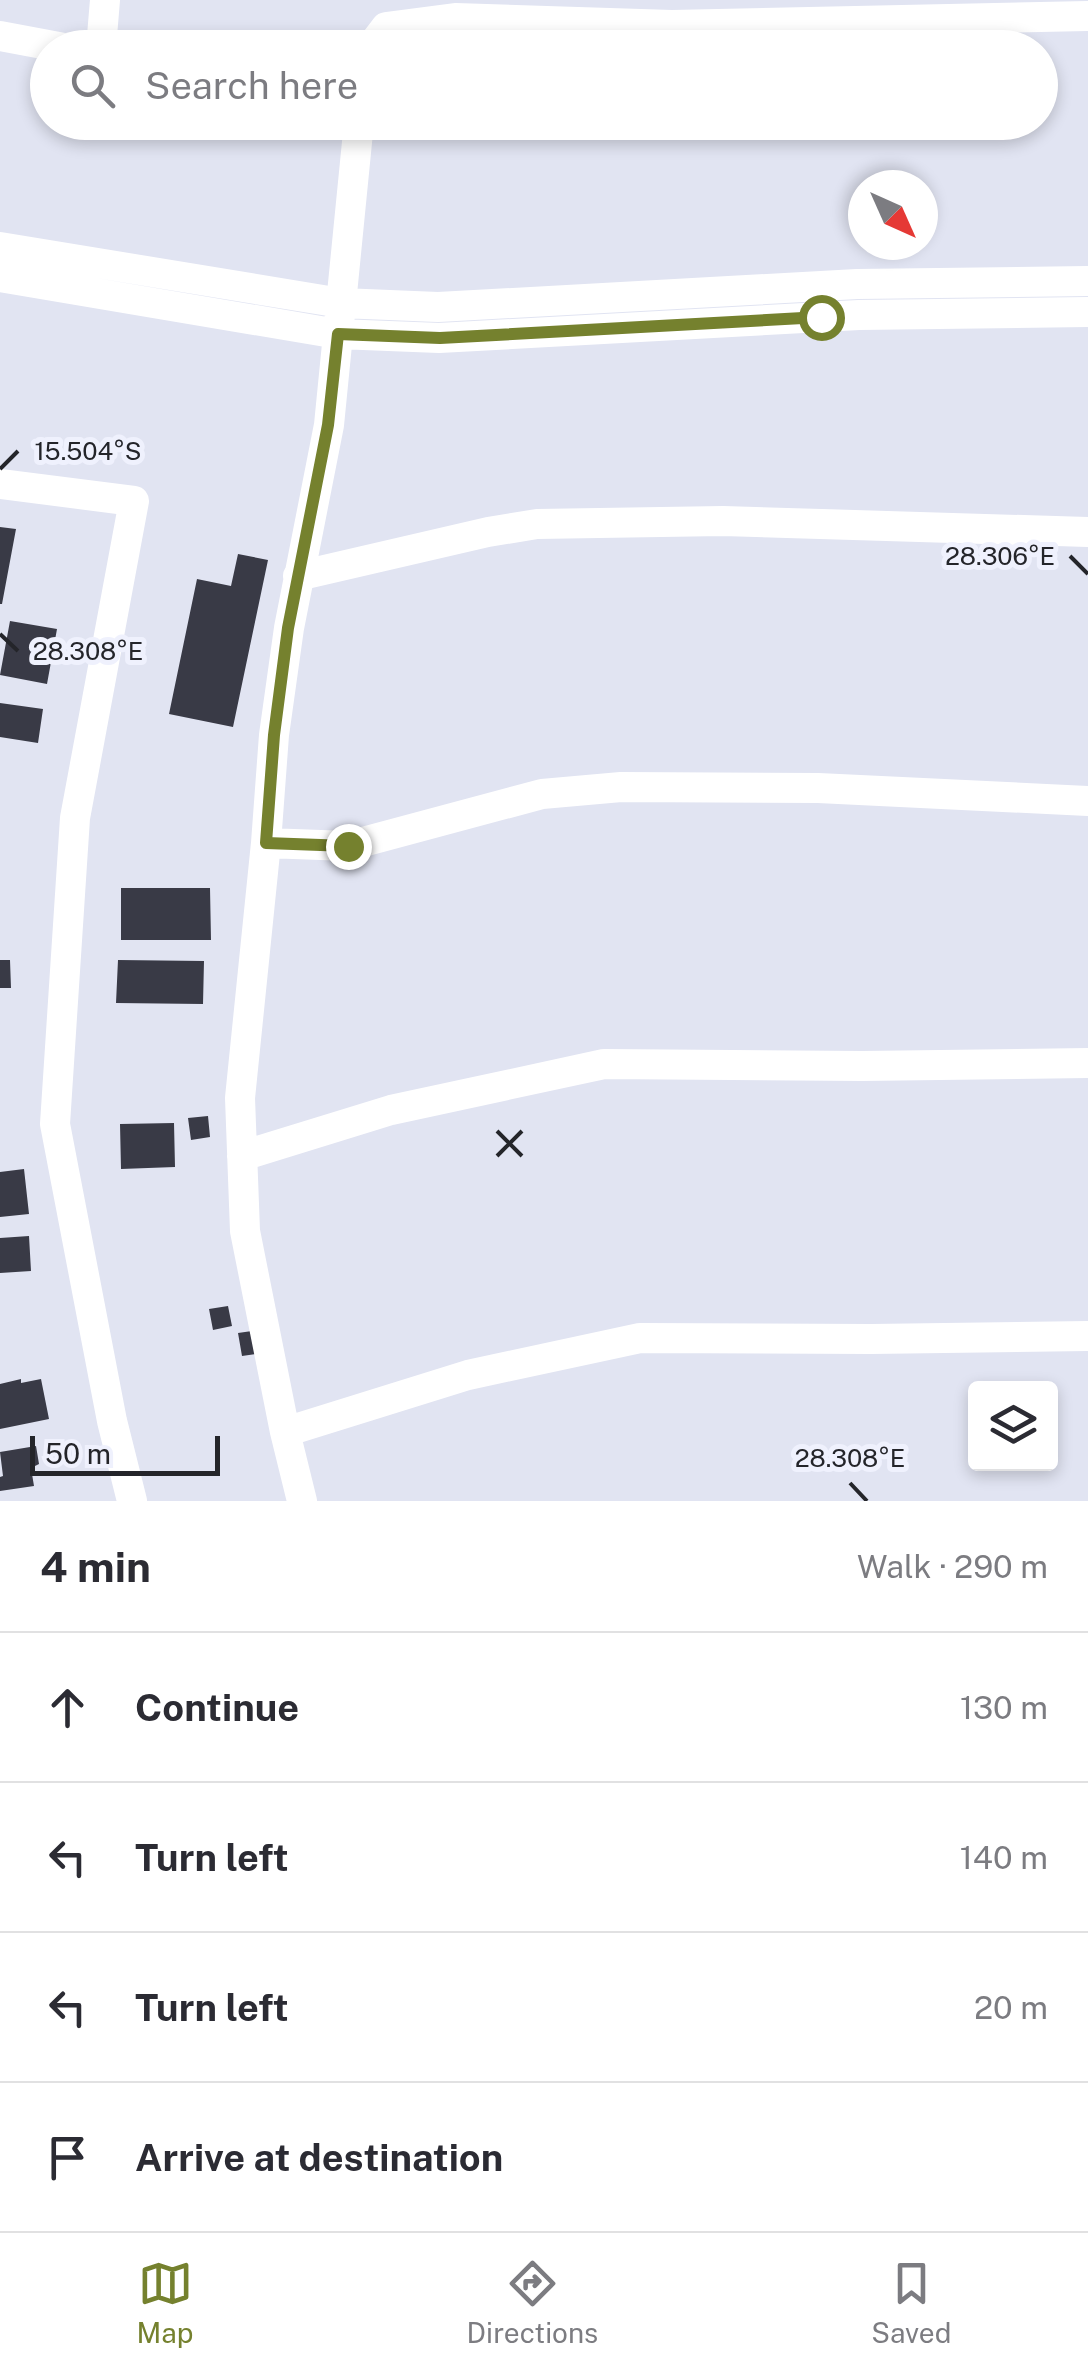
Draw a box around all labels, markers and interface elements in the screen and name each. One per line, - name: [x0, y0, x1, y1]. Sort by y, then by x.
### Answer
- search box: [30, 30, 1058, 140]
- icon: search: [65, 58, 120, 113]
- text: Search here: [145, 63, 358, 108]
- north arrow: [848, 170, 938, 260]
- route start: [799, 295, 845, 341]
- text: 15.504°S: [34, 436, 142, 466]
- text: 28.306°E: [945, 541, 1055, 571]
- text: 28.308°E: [33, 636, 143, 666]
- route end: [326, 824, 372, 870]
- map controls: [968, 1381, 1058, 1471]
- button: layers: [968, 1381, 1058, 1471]
- scale bar: [30, 1431, 220, 1476]
- text: 50 m: [45, 1437, 111, 1470]
- text: 28.308°E: [795, 1443, 905, 1473]
- text: 4 min: [40, 1542, 151, 1591]
- text: Walk · 290 m: [857, 1548, 1048, 1585]
- icon: ahead: [40, 1680, 95, 1735]
- text: Continue: [135, 1685, 299, 1730]
- text: 130 m: [960, 1689, 1048, 1726]
- icon: left: [40, 1830, 95, 1885]
- text: Turn left: [135, 1835, 289, 1880]
- text: 140 m: [960, 1839, 1048, 1876]
- icon: left: [40, 1980, 95, 2035]
- text: Turn left: [135, 1985, 289, 2030]
- text: 20 m: [974, 1989, 1048, 2026]
- icon: arrive: [40, 2130, 95, 2185]
- text: Arrive at destination: [135, 2135, 503, 2180]
- tab: Map: [137, 2256, 193, 2349]
- tab: Directions: [467, 2256, 598, 2349]
- tab: Saved: [871, 2256, 951, 2349]

